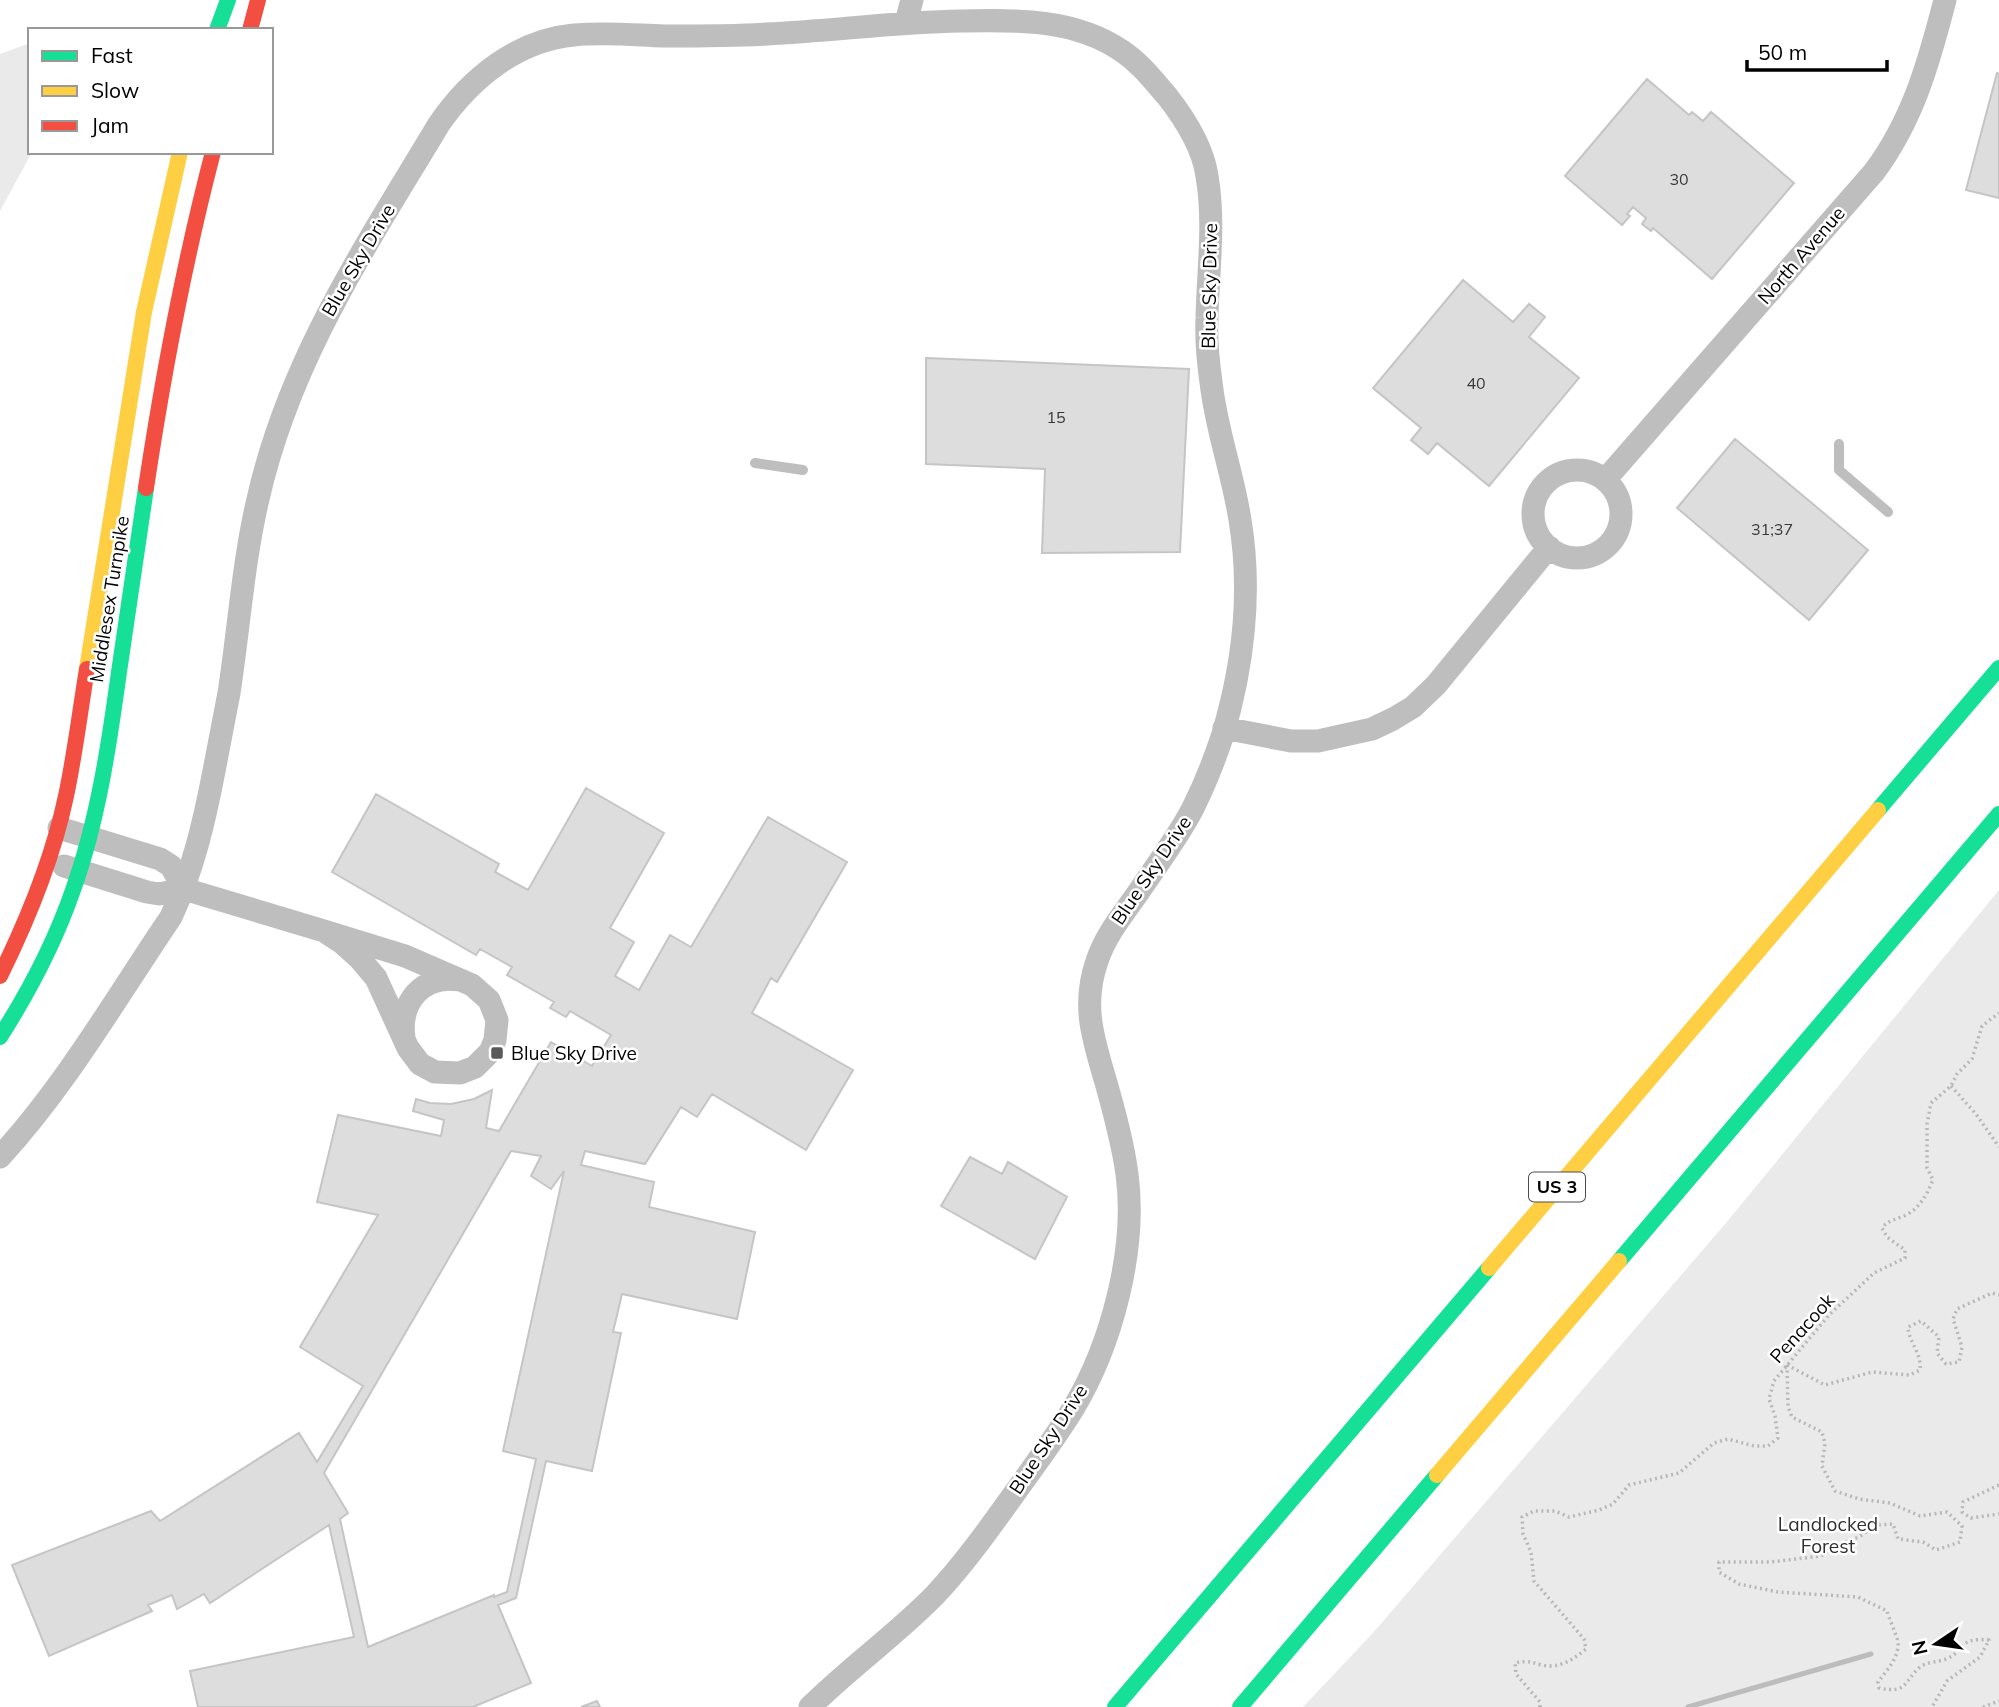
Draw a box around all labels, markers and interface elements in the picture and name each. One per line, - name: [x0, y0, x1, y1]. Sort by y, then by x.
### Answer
- legend: [28, 28, 273, 154]
- scale bar: [1747, 28, 1887, 72]
- text: 50 m: [1758, 39, 1807, 65]
- text: Fast: [91, 42, 133, 68]
- text: Slow: [91, 77, 139, 103]
- text: Jam: [91, 112, 129, 138]
- house number: 30: [1669, 169, 1689, 189]
- street label: Blue Sky Drive: [316, 199, 400, 321]
- street label: North Avenue: [1752, 201, 1850, 309]
- street label: Blue Sky Drive: [1196, 223, 1222, 349]
- house number: 40: [1466, 373, 1486, 393]
- house number: 15: [1046, 407, 1066, 427]
- street label: Middlesex Turnpike: [84, 514, 134, 684]
- house number: 31;37: [1751, 519, 1793, 539]
- street label: Blue Sky Drive: [1106, 811, 1196, 929]
- place label: Blue Sky Drive: [511, 1041, 637, 1065]
- marker: Blue Sky Drive: [489, 1045, 505, 1061]
- road number: US 3: [1529, 1172, 1585, 1202]
- street label: Penacook: [1764, 1288, 1840, 1368]
- street label: Blue Sky Drive: [1004, 1380, 1092, 1498]
- park label: Landlocked Forest: [1778, 1512, 1878, 1558]
- north arrow: [1901, 1609, 1971, 1679]
- text: N: [1906, 1638, 1933, 1658]

